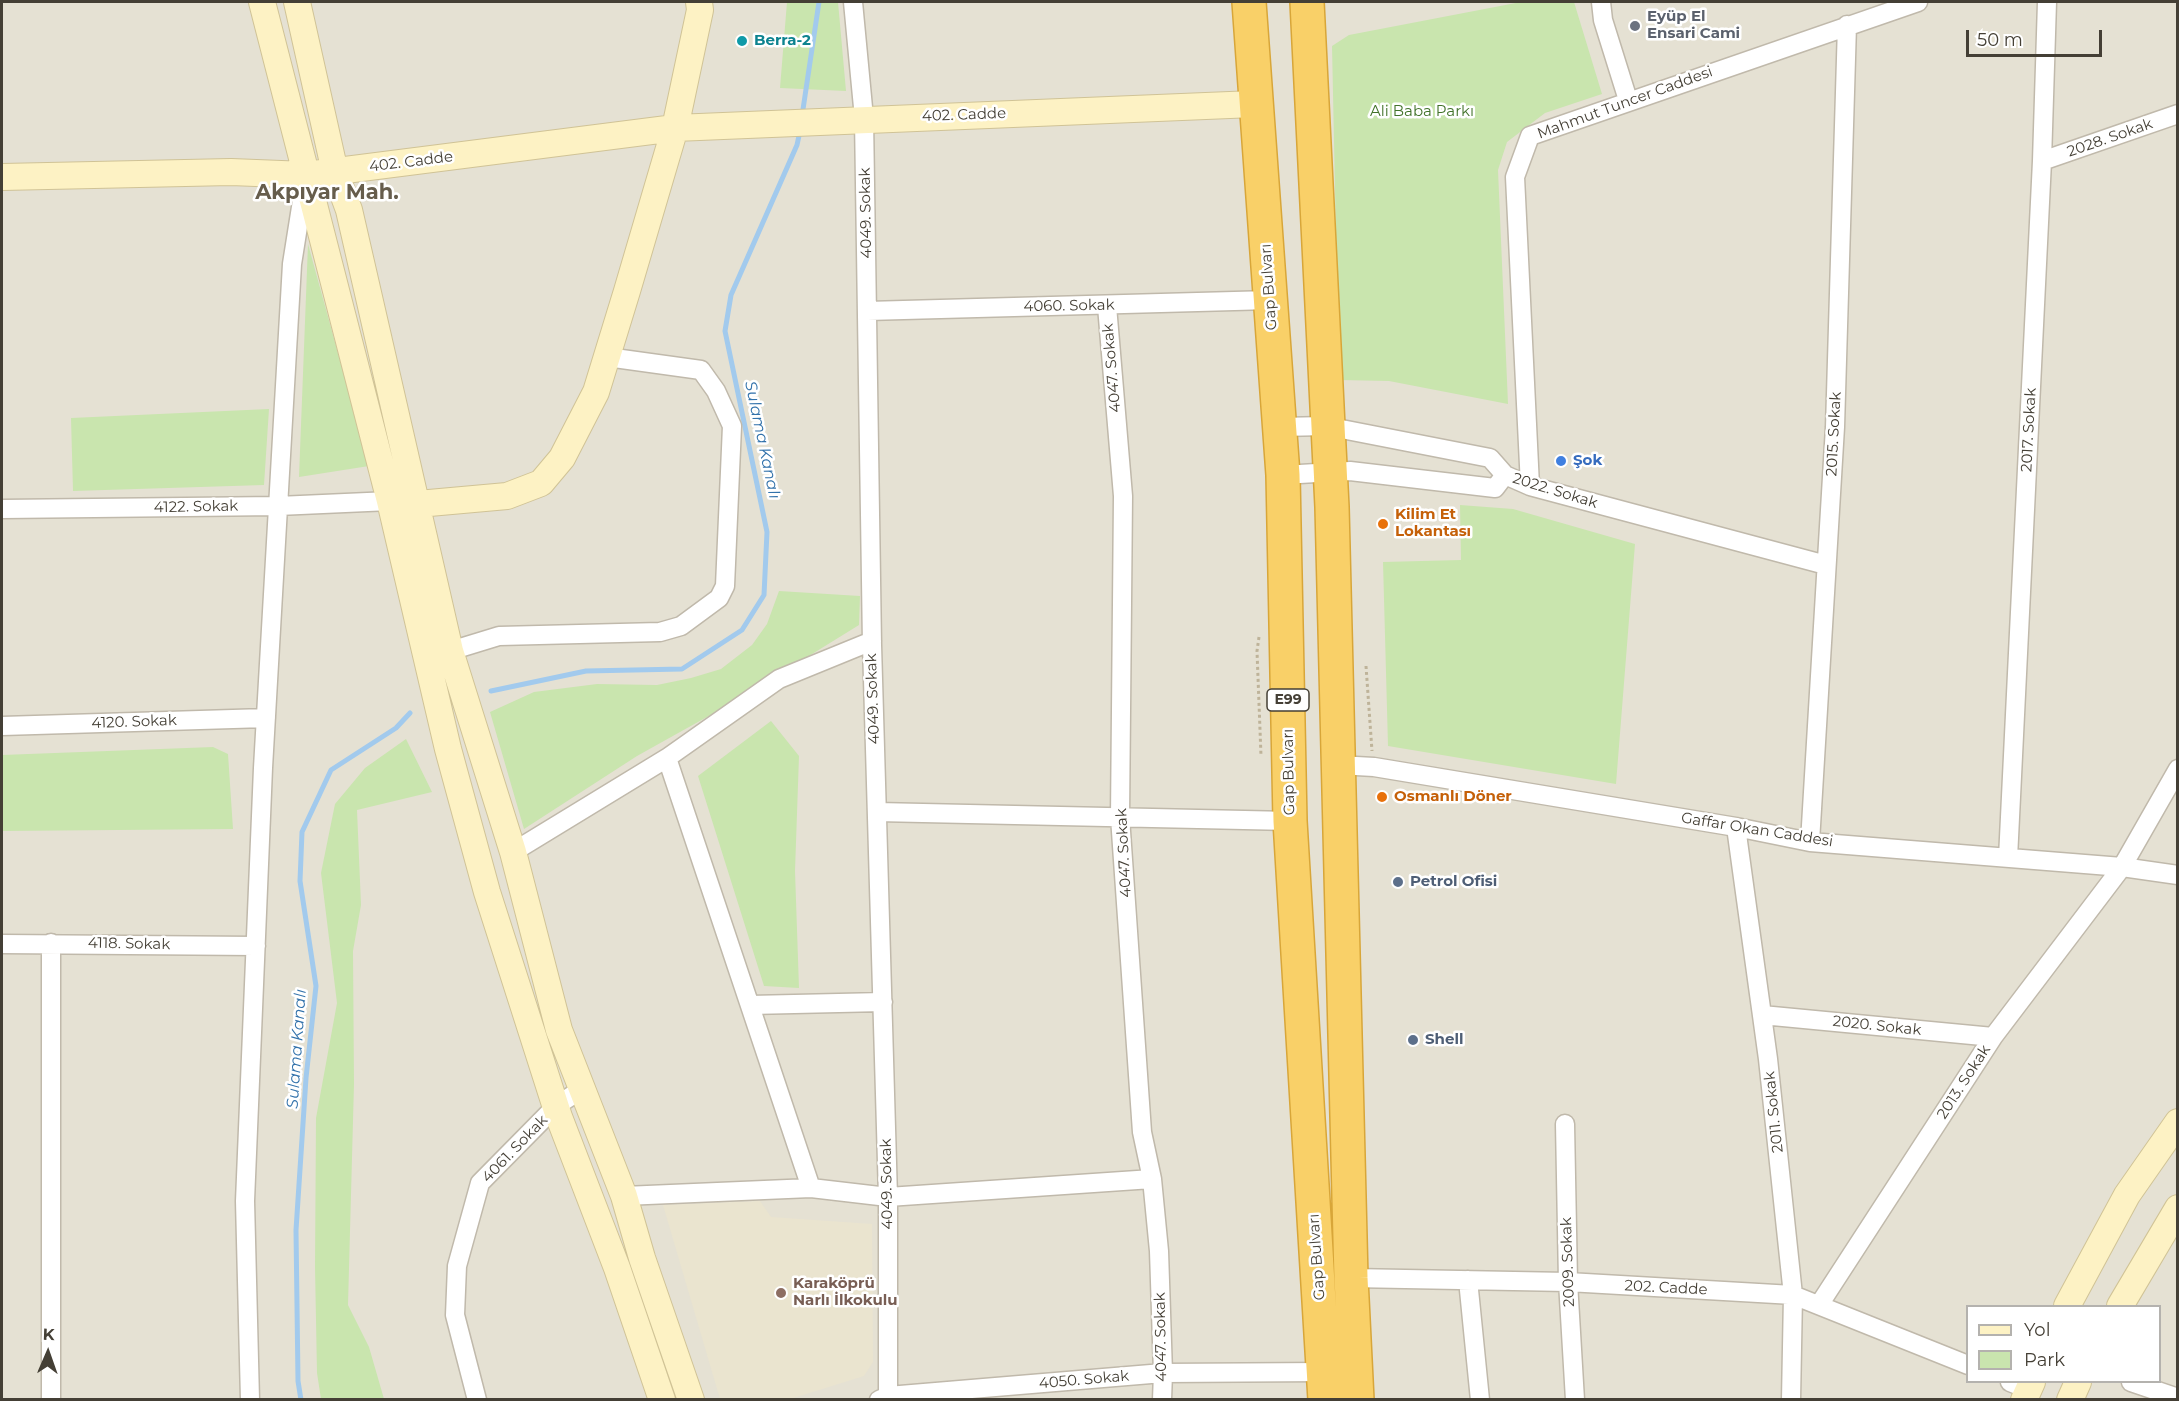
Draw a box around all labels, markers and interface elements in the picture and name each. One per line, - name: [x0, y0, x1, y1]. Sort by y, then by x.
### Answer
- place label: Eyüp El Ensari Cami: [1647, 8, 1740, 43]
- scale bar: [1969, 18, 2106, 56]
- marker: Eyüp El Ensari Cami: [1628, 19, 1642, 33]
- text: 50 m: [1977, 29, 2023, 51]
- place label: Berra-2: [754, 32, 811, 50]
- marker: Berra-2: [735, 34, 749, 48]
- street label: Mahmut Tuncer Caddesi: [1535, 63, 1715, 143]
- park label: Ali Baba Parkı: [1370, 103, 1474, 121]
- street label: 402. Cadde: [922, 105, 1006, 125]
- street label: 2028. Sokak: [2065, 115, 2155, 161]
- street label: 402. Cadde: [368, 148, 454, 176]
- street label: 4049. Sokak: [856, 167, 876, 259]
- district label: Akpıyar Mah.: [255, 180, 399, 206]
- street label: Gap Bulvarı: [1257, 243, 1281, 331]
- street label: 4060. Sokak: [1023, 296, 1115, 316]
- street label: 4047. Sokak: [1099, 323, 1125, 413]
- water label: Sulama Kanalı: [740, 379, 784, 501]
- street label: 2017. Sokak: [2018, 387, 2040, 473]
- street label: 2015. Sokak: [1823, 391, 1845, 477]
- place label: Şok: [1573, 452, 1602, 470]
- marker: Şok: [1554, 454, 1568, 468]
- street label: 2022. Sokak: [1510, 470, 1600, 512]
- street label: 4122. Sokak: [154, 497, 238, 517]
- place label: Kilim Et Lokantası: [1395, 506, 1471, 541]
- marker: Kilim Et Lokantası: [1376, 517, 1390, 531]
- street label: 4049. Sokak: [862, 653, 884, 745]
- road number: E99: [1267, 689, 1309, 711]
- street label: 4120. Sokak: [91, 712, 177, 732]
- street label: Gap Bulvarı: [1279, 729, 1299, 815]
- place label: Osmanlı Döner: [1394, 788, 1512, 806]
- marker: Osmanlı Döner: [1375, 790, 1389, 804]
- street label: 4047. Sokak: [1113, 808, 1135, 898]
- street label: Gaffar Okan Caddesi: [1680, 809, 1834, 851]
- place label: Petrol Ofisi: [1410, 873, 1497, 891]
- marker: Petrol Ofisi: [1391, 875, 1405, 889]
- street label: 4118. Sokak: [88, 934, 170, 954]
- water label: Sulama Kanalı: [283, 989, 311, 1109]
- street label: 2020. Sokak: [1832, 1012, 1922, 1040]
- place label: Shell: [1425, 1031, 1463, 1049]
- marker: Shell: [1406, 1033, 1420, 1047]
- street label: 2013. Sokak: [1933, 1042, 1995, 1122]
- street label: 2011. Sokak: [1761, 1070, 1787, 1154]
- street label: 4061. Sokak: [478, 1112, 552, 1186]
- street label: 4049. Sokak: [877, 1138, 897, 1230]
- street label: Gap Bulvarı: [1305, 1213, 1329, 1301]
- street label: 2009. Sokak: [1557, 1217, 1579, 1307]
- place label: Karaköprü Narlı İlkokulu: [793, 1275, 898, 1310]
- street label: 202. Cadde: [1624, 1277, 1708, 1299]
- marker: Karaköprü Narlı İlkokulu: [774, 1286, 788, 1300]
- street label: 4047. Sokak: [1151, 1292, 1171, 1382]
- legend: [1966, 1305, 2161, 1383]
- text: Yol: [2024, 1319, 2050, 1341]
- north arrow: [18, 1323, 78, 1383]
- text: K: [42, 1325, 55, 1344]
- text: Park: [2024, 1349, 2065, 1371]
- street label: 4050. Sokak: [1038, 1367, 1130, 1393]

